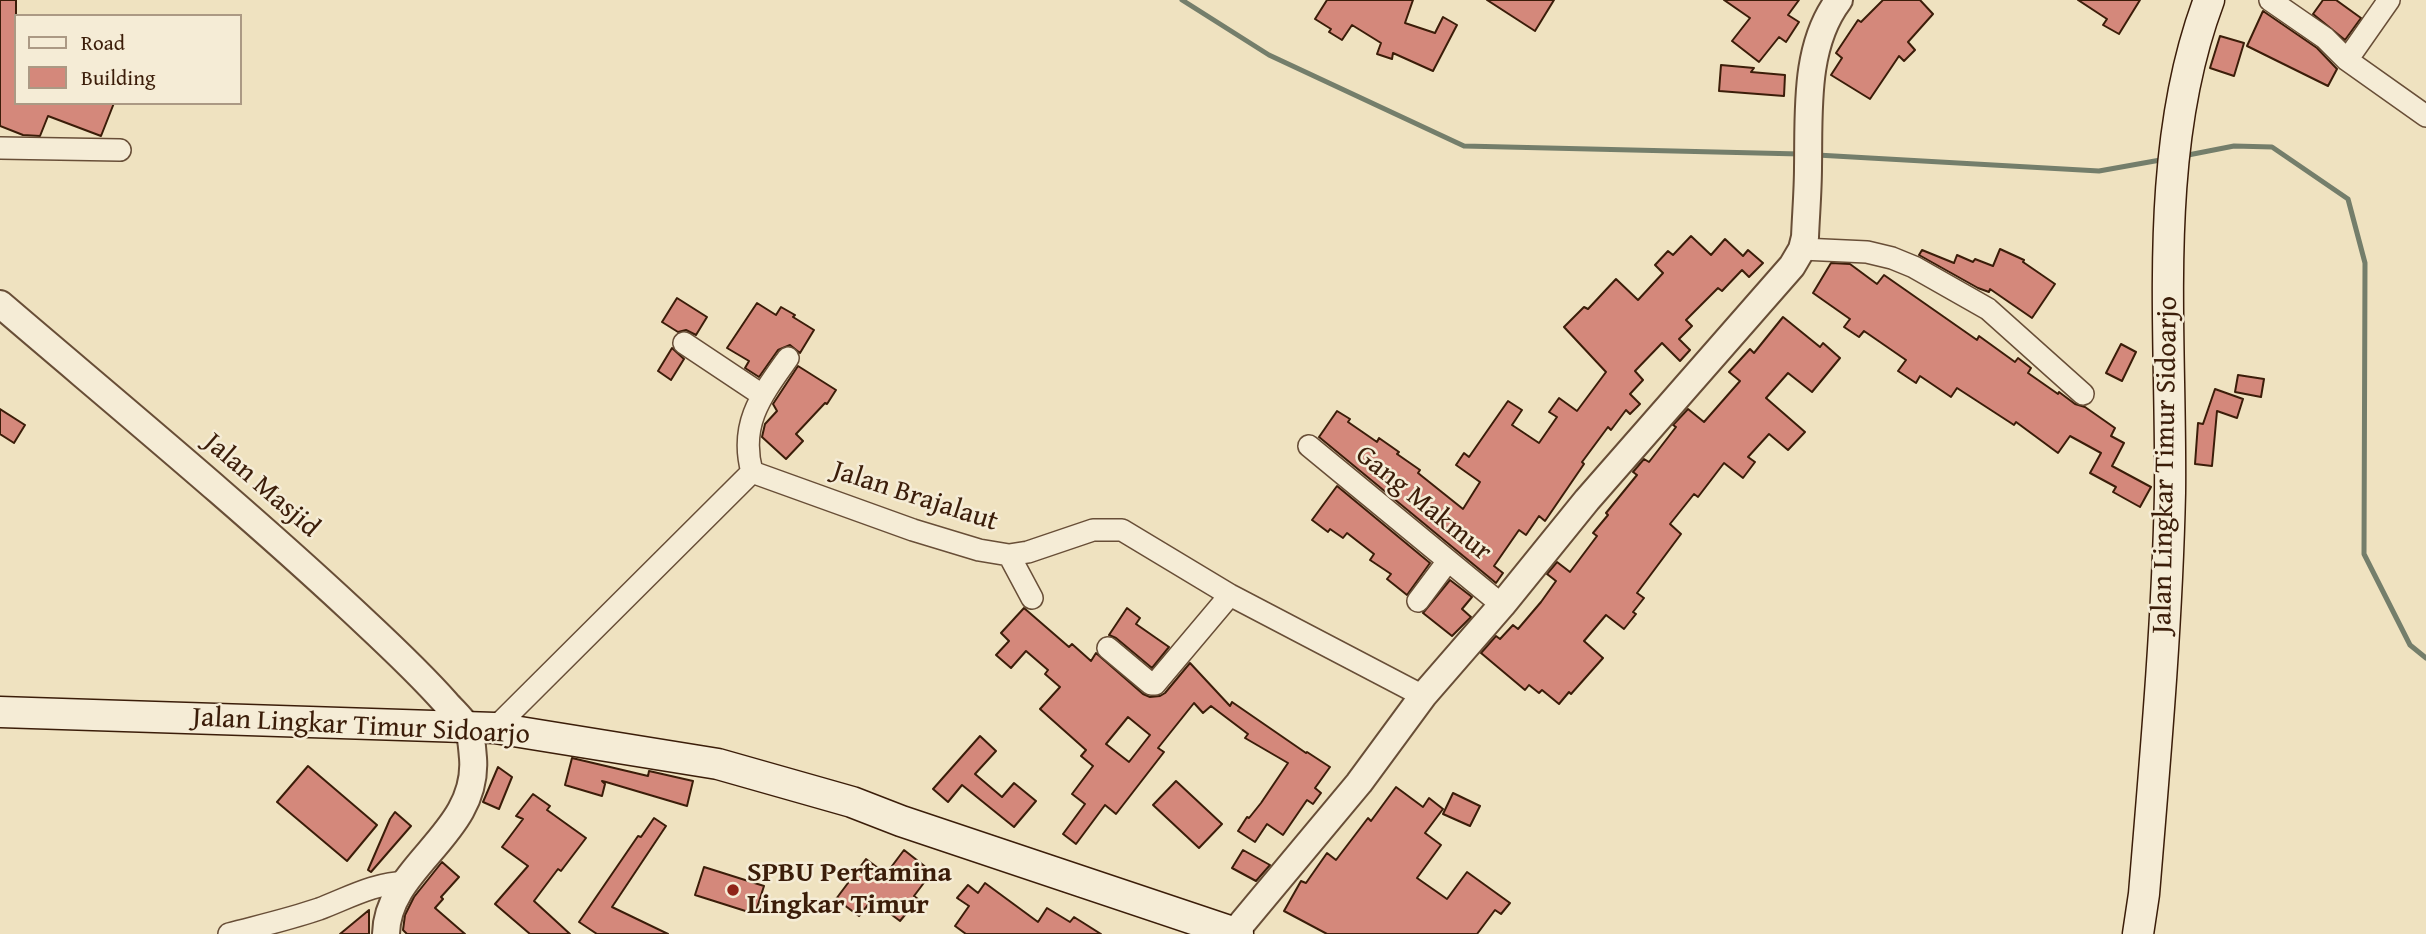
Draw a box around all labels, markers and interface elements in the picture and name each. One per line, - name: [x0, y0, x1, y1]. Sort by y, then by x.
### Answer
- legend: [14, 14, 242, 105]
- text: Road: [81, 27, 125, 58]
- text: Building: [81, 62, 155, 93]
- street label: Jalan Lingkar Timur Sidoarjo: [2146, 296, 2186, 634]
- street label: Jalan Masjid: [196, 427, 326, 545]
- street label: Gang Makmur: [1348, 439, 1498, 569]
- street label: Jalan Brajalaut: [828, 454, 1002, 540]
- street label: Jalan Lingkar Timur Sidoarjo: [191, 701, 531, 753]
- place label: SPBU Pertamina Lingkar Timur: [747, 857, 952, 923]
- marker: SPBU Pertamina Lingkar Timur: [725, 882, 741, 898]

